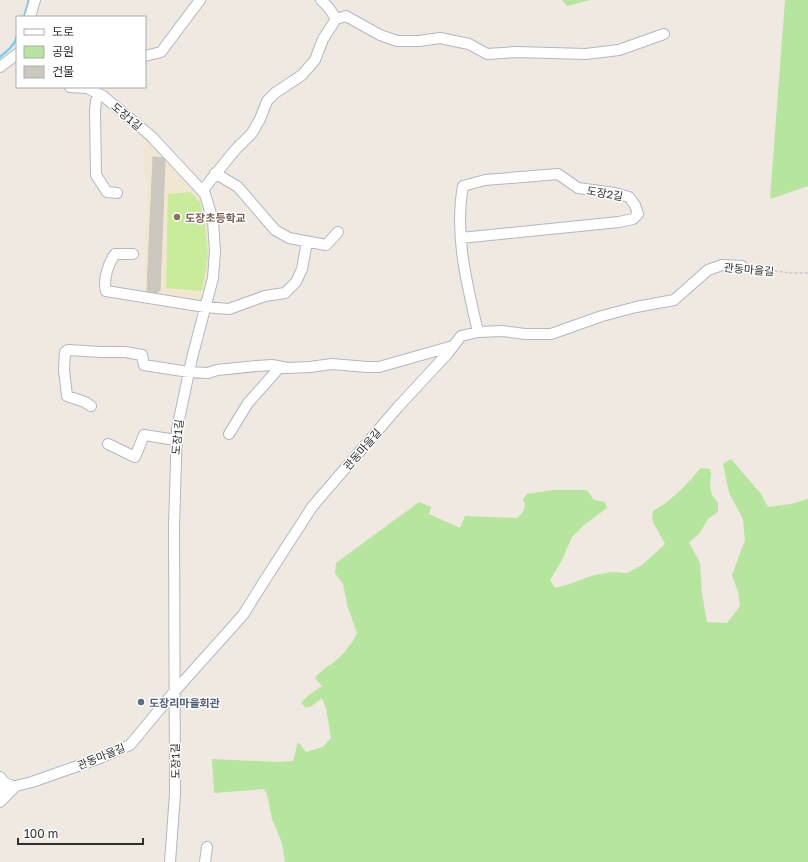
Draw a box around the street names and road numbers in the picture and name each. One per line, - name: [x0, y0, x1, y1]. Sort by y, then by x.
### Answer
- street label: 도장1길: [109, 100, 145, 132]
- street label: 도장2길: [586, 183, 624, 203]
- street label: 관동마을길: [723, 260, 775, 278]
- street label: 도장1길: [169, 419, 185, 455]
- street label: 관동마을길: [340, 426, 384, 472]
- street label: 관동마을길: [75, 740, 127, 772]
- street label: 도장1길: [168, 743, 182, 779]

